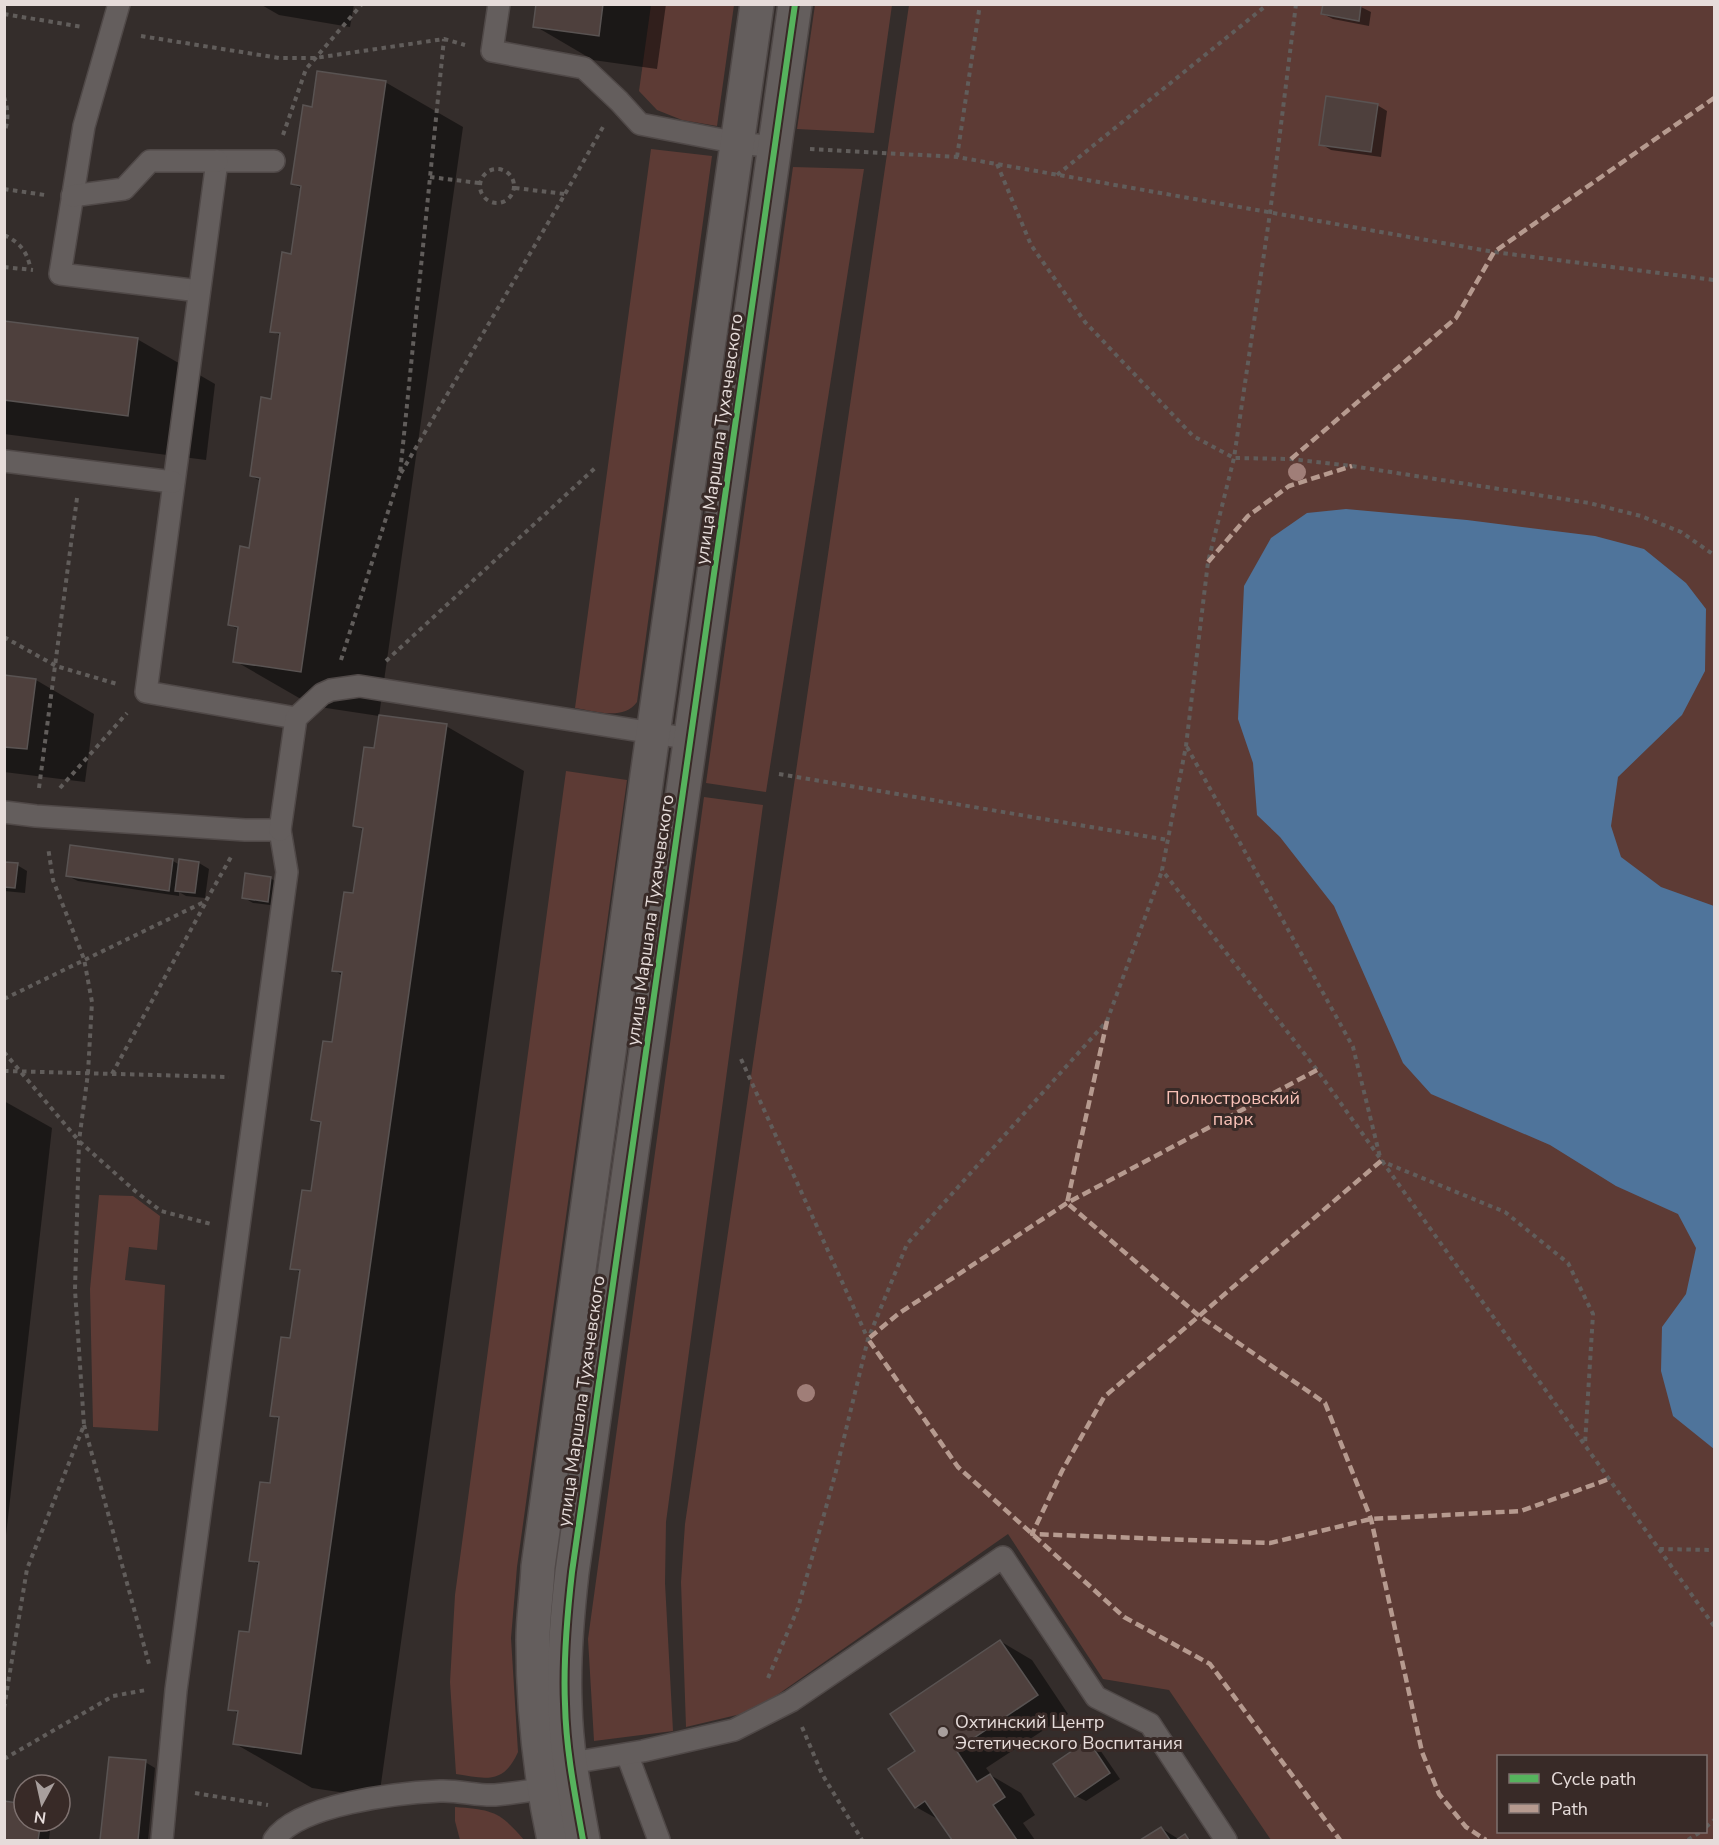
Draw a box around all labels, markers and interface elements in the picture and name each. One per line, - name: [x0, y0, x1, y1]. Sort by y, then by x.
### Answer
- street label: улица Маршала Тухачевского: [690, 312, 748, 566]
- street label: улица Маршала Тухачевского: [621, 793, 679, 1047]
- park label: Полюстровский парк: [1166, 1086, 1300, 1131]
- street label: улица Маршала Тухачевского: [552, 1274, 610, 1528]
- place label: Охтинский Центр Эстетического Воспитания: [955, 1710, 1183, 1755]
- marker: Охтинский Центр Эстетического Воспитания: [936, 1725, 950, 1739]
- legend: [1497, 1755, 1707, 1833]
- text: Cycle path: [1551, 1767, 1636, 1791]
- north arrow: [12, 1773, 72, 1833]
- text: Path: [1551, 1797, 1588, 1821]
- text: N: [33, 1805, 48, 1829]

